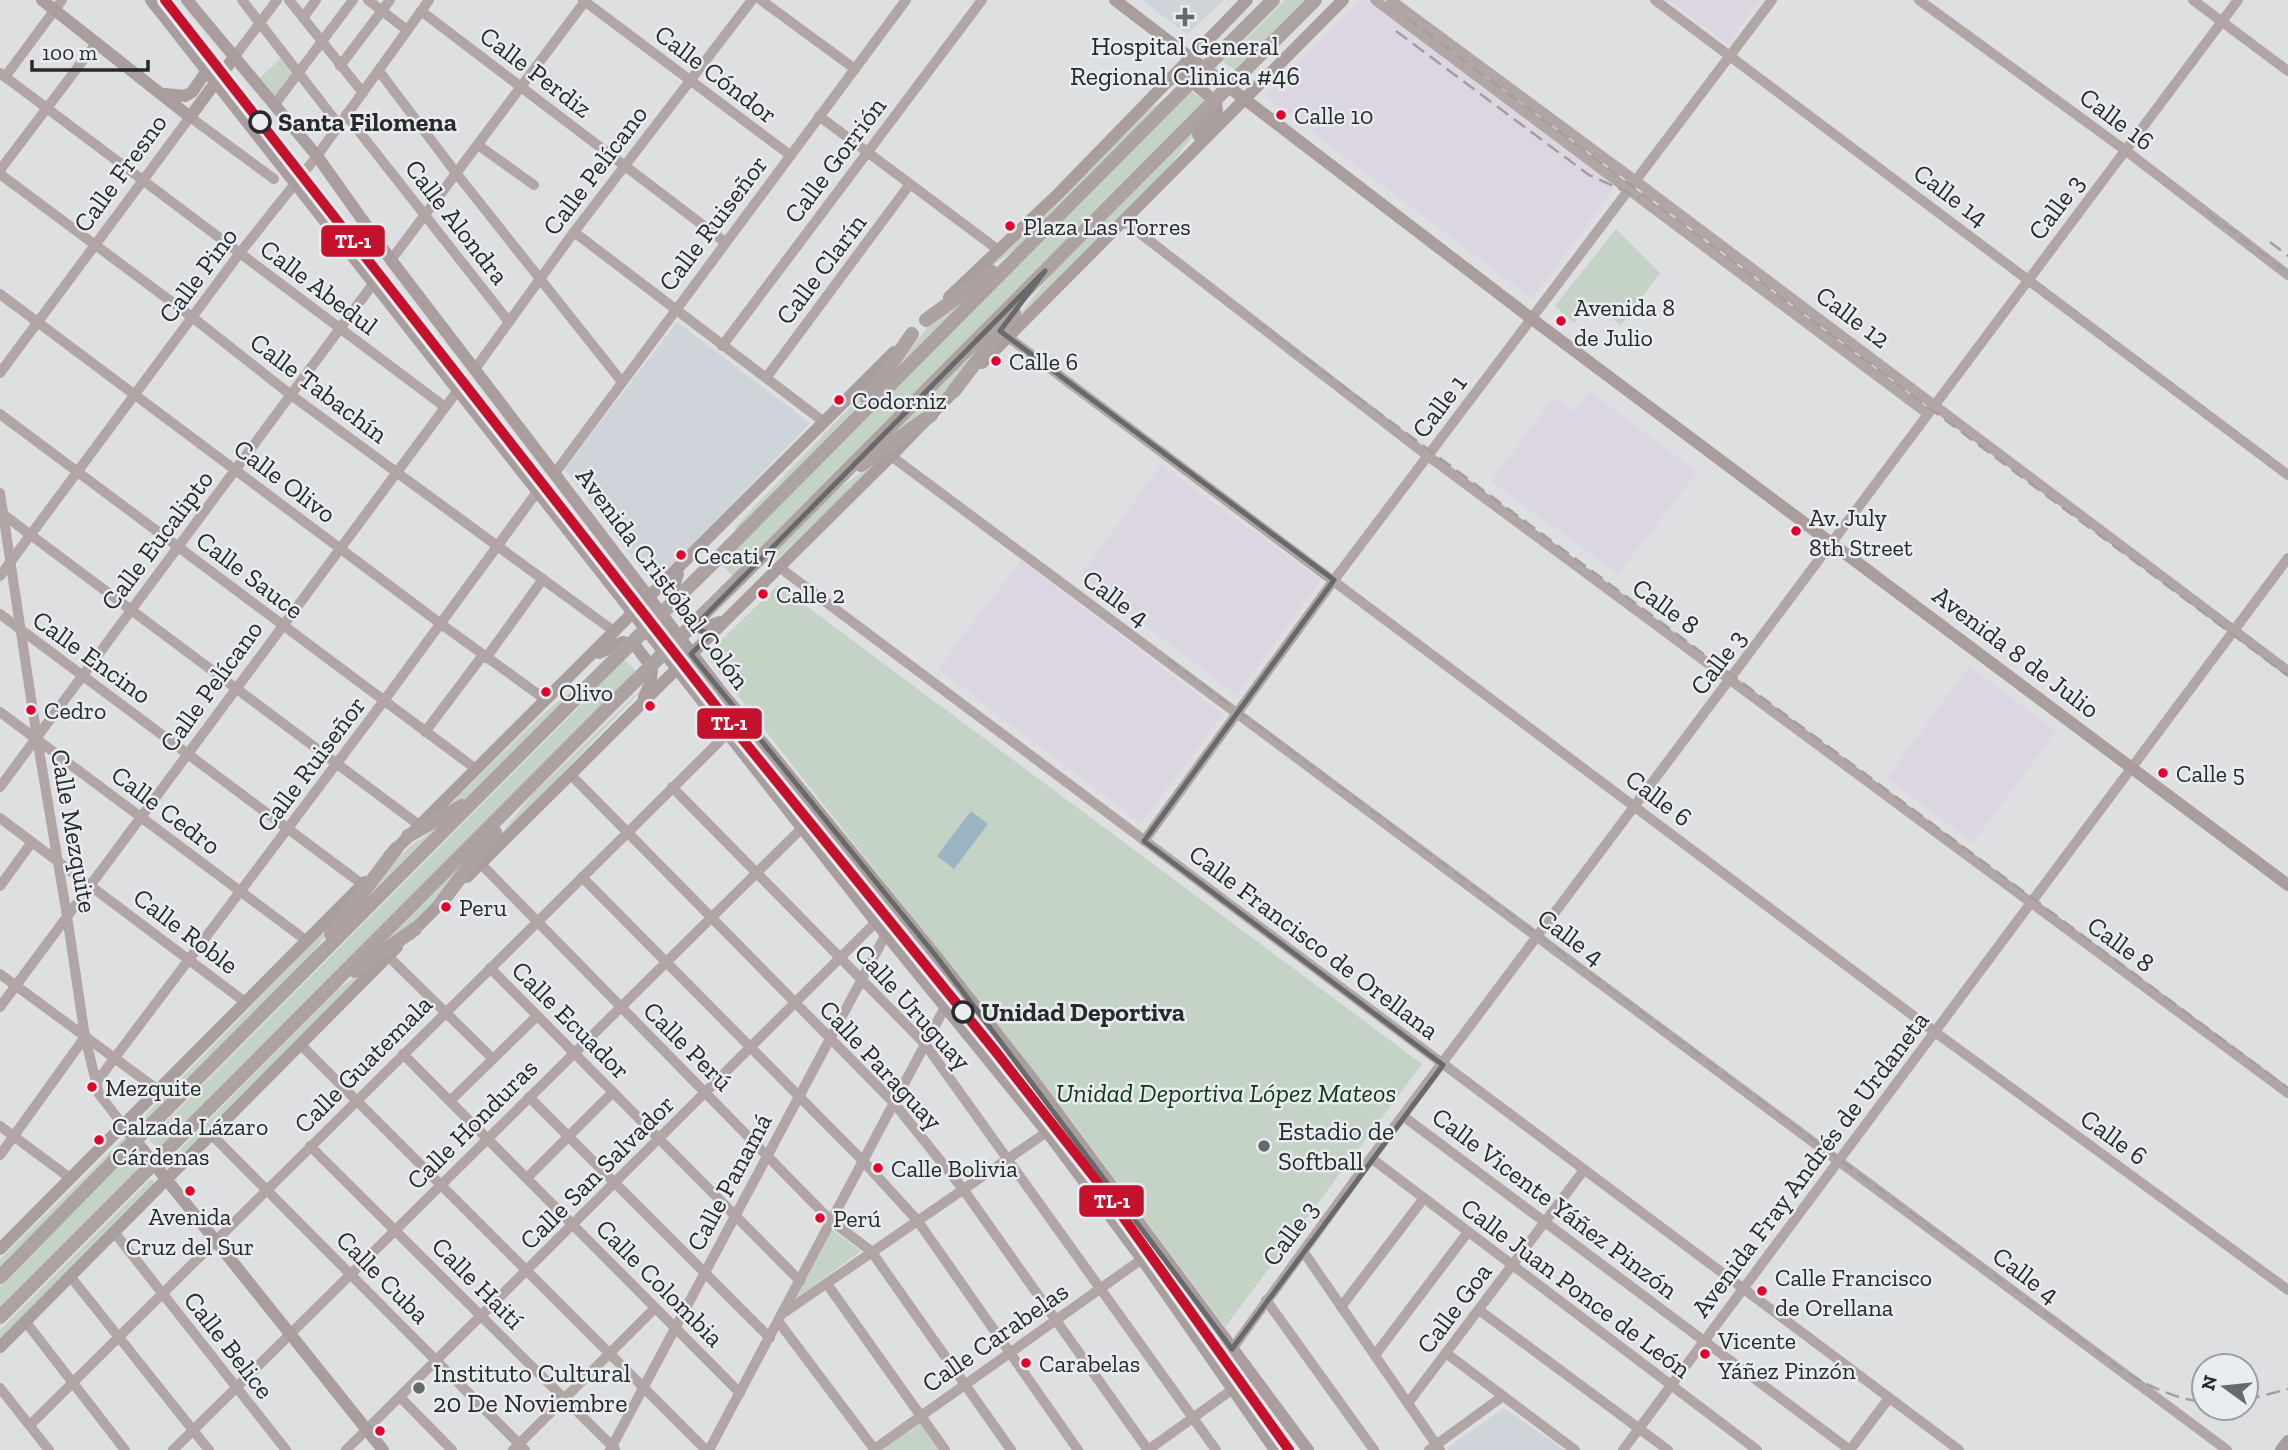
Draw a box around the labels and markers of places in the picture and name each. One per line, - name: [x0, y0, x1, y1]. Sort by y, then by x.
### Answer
- marker: Hospital General Regional Clinica #46: [1175, 7, 1195, 27]
- place label: Hospital General Regional Clinica #46: [1070, 30, 1300, 92]
- place label: Calle 10: [1294, 101, 1374, 130]
- place label: Santa Filomena: [278, 106, 457, 138]
- marker: Calle 10: [1274, 108, 1288, 122]
- marker: Santa Filomena: [249, 111, 271, 133]
- place label: Plaza Las Torres: [1023, 212, 1191, 241]
- marker: Plaza Las Torres: [1003, 219, 1017, 233]
- place label: Avenida 8 de Julio: [1574, 293, 1675, 352]
- marker: Avenida 8 de Julio: [1554, 314, 1568, 328]
- place label: Calle 6: [1009, 347, 1078, 376]
- marker: Calle 6: [989, 354, 1003, 368]
- place label: Codorniz: [852, 386, 947, 415]
- marker: Codorniz: [832, 393, 846, 407]
- place label: Av. July 8th Street: [1809, 503, 1913, 562]
- marker: Av. July 8th Street: [1789, 524, 1803, 538]
- place label: Cecati 7: [694, 541, 776, 570]
- marker: Cecati 7: [674, 548, 688, 562]
- place label: Calle 2: [776, 580, 845, 609]
- marker: Calle 2: [756, 587, 770, 601]
- place label: Olivo: [559, 678, 613, 707]
- marker: Olivo: [539, 685, 553, 699]
- place label: Cedro: [44, 696, 106, 725]
- unlabelled marker: [643, 699, 657, 713]
- marker: Cedro: [24, 703, 38, 717]
- place label: Calle 5: [2176, 759, 2245, 788]
- marker: Calle 5: [2156, 766, 2170, 780]
- place label: Peru: [459, 893, 508, 922]
- marker: Peru: [439, 900, 453, 914]
- place label: Unidad Deportiva: [981, 996, 1185, 1028]
- marker: Unidad Deportiva: [952, 1001, 974, 1023]
- place label: Mezquite: [105, 1073, 201, 1102]
- marker: Mezquite: [85, 1080, 99, 1094]
- place label: Calzada Lázaro Cárdenas: [112, 1112, 268, 1171]
- place label: Estadio de Softball: [1278, 1115, 1394, 1177]
- marker: Calzada Lázaro Cárdenas: [92, 1133, 106, 1147]
- marker: Estadio de Softball: [1256, 1138, 1272, 1154]
- place label: Calle Bolivia: [891, 1154, 1018, 1183]
- marker: Calle Bolivia: [871, 1161, 885, 1175]
- marker: Avenida Cruz del Sur: [183, 1184, 197, 1198]
- place label: Avenida Cruz del Sur: [126, 1202, 254, 1261]
- place label: Perú: [833, 1204, 882, 1233]
- marker: Perú: [813, 1211, 827, 1225]
- place label: Calle Francisco de Orellana: [1775, 1263, 1932, 1322]
- marker: Calle Francisco de Orellana: [1755, 1284, 1769, 1298]
- place label: Vicente Yáñez Pinzón: [1717, 1326, 1856, 1385]
- marker: Vicente Yáñez Pinzón: [1698, 1347, 1712, 1361]
- place label: Carabelas: [1039, 1349, 1140, 1378]
- marker: Carabelas: [1019, 1356, 1033, 1370]
- place label: Instituto Cultural 20 De Noviembre: [433, 1357, 631, 1419]
- marker: Instituto Cultural 20 De Noviembre: [411, 1380, 427, 1396]
- unlabelled marker: [373, 1424, 387, 1438]

